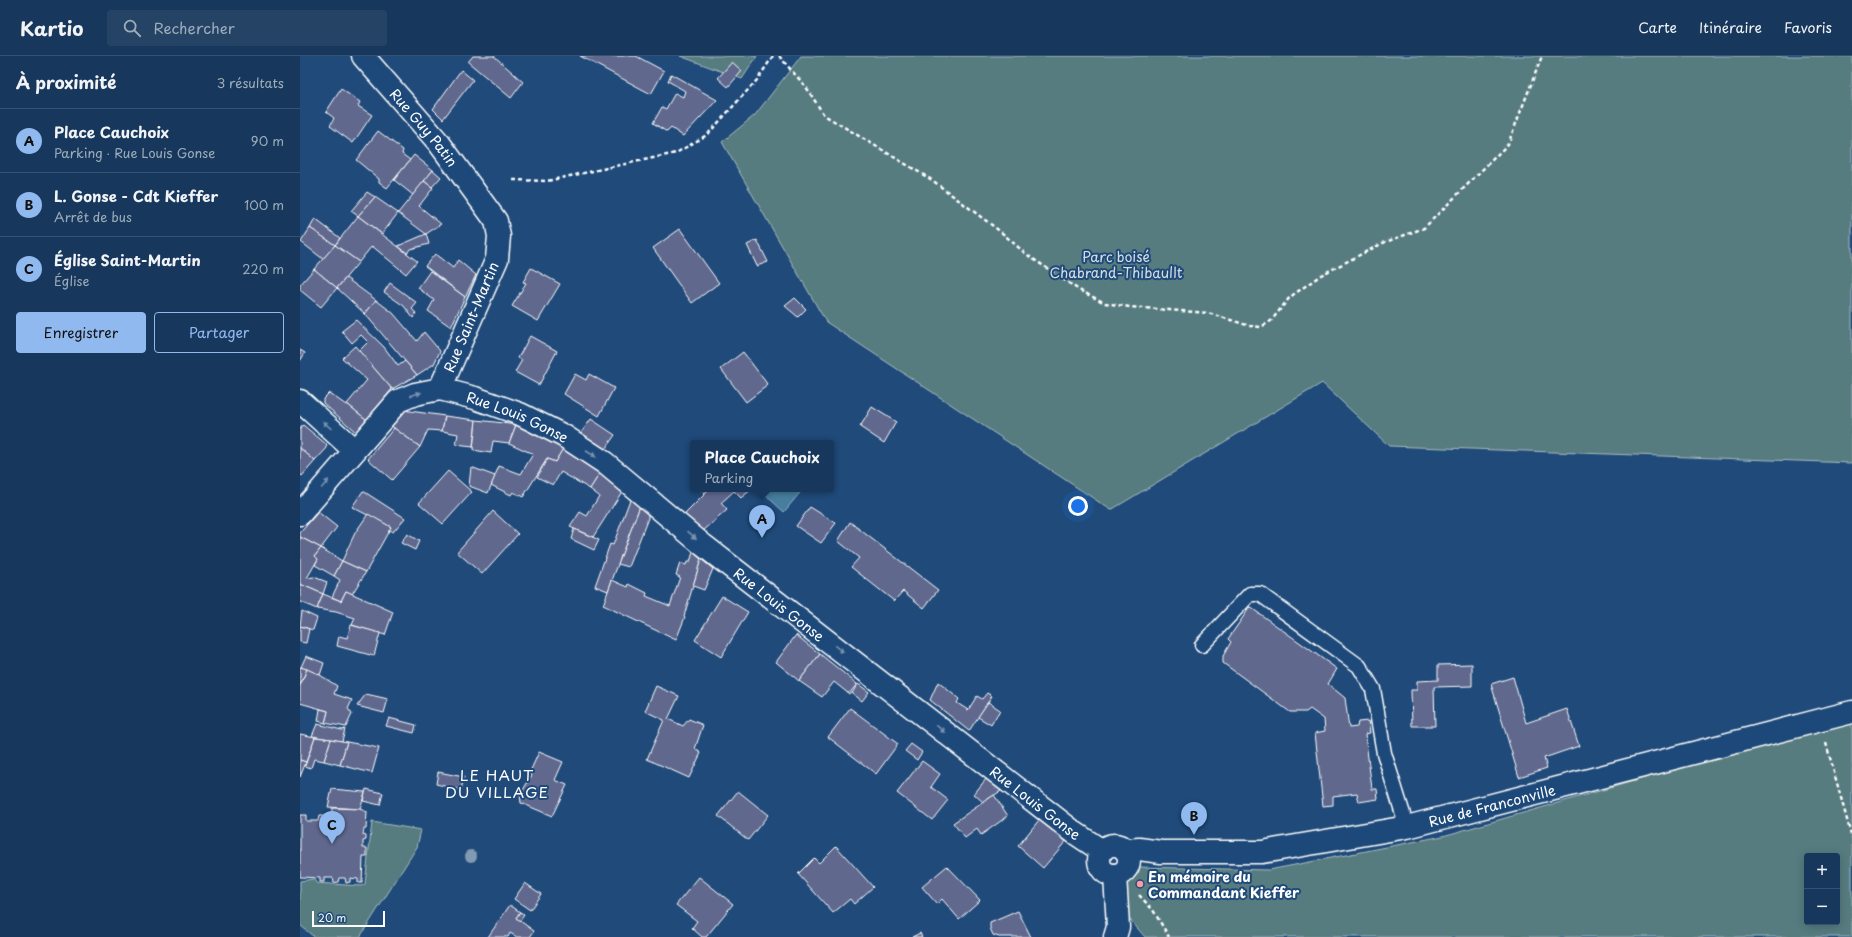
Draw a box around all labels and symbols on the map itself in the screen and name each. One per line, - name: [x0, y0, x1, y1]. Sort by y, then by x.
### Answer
- street label: Rue Guy Patin: [385, 84, 463, 171]
- park label: Parc boisé Chabrand-Thibaullt: [1049, 246, 1183, 283]
- street label: Rue Saint-Martin: [438, 259, 504, 375]
- street label: Rue Louis Gonse: [464, 386, 574, 447]
- one-way arrow: [410, 391, 422, 397]
- one-way arrow: [323, 421, 332, 430]
- one-way arrow: [585, 450, 597, 457]
- one-way arrow: [320, 479, 329, 490]
- your location: [1068, 496, 1088, 516]
- pin: A: [749, 505, 775, 538]
- one-way arrow: [687, 531, 697, 540]
- street label: Rue Louis Gonse: [730, 562, 829, 646]
- one-way arrow: [833, 645, 844, 654]
- one-way arrow: [936, 725, 947, 733]
- street label: Rue Louis Gonse: [986, 761, 1085, 845]
- district label: LE HAUT DU VILLAGE: [445, 763, 549, 803]
- street label: Rue de Franconville: [1426, 779, 1558, 832]
- pin: B: [1181, 802, 1207, 835]
- pin: C: [319, 811, 345, 844]
- place label: En mémoire du Commandant Kieffer: [1148, 866, 1300, 903]
- marker: En mémoire du Commandant Kieffer: [1135, 879, 1145, 889]
- scale bar: [312, 909, 385, 928]

